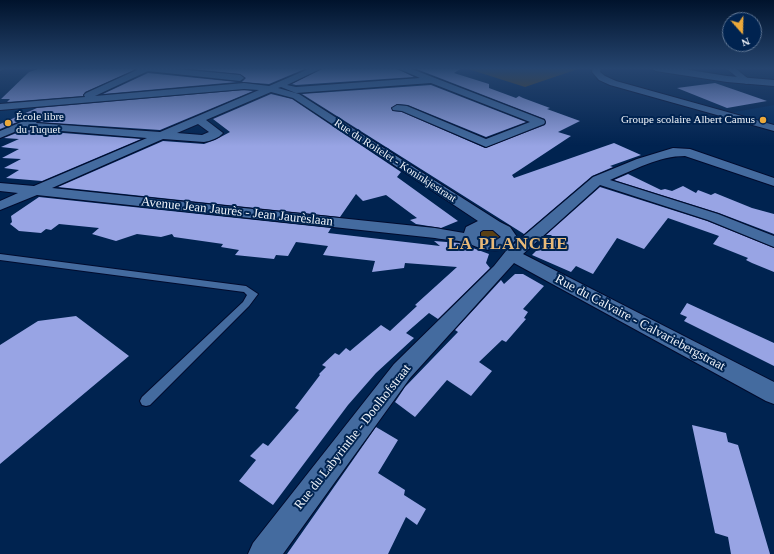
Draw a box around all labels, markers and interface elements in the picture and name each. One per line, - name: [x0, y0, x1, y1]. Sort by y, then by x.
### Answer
- north arrow: [722, 12, 762, 52]
- text: N: [740, 35, 752, 49]
- place label: École libre du Tuquet: [16, 110, 64, 136]
- place label: Groupe scolaire Albert Camus: [621, 113, 755, 127]
- marker: Groupe scolaire Albert Camus: [758, 115, 768, 125]
- street label: Rue du Roitelet - Koninkjestraat: [331, 117, 459, 205]
- marker: École libre du Tuquet: [3, 118, 13, 128]
- street label: Avenue Jean Jaurès - Jean Jaurèslaan: [140, 194, 334, 230]
- district label: LA PLANCHE: [448, 235, 568, 255]
- street label: Rue du Calvaire - Calvariebergstraat: [552, 271, 728, 375]
- street label: Rue du Labyrinthe - Doolhofstraat: [292, 361, 414, 513]

